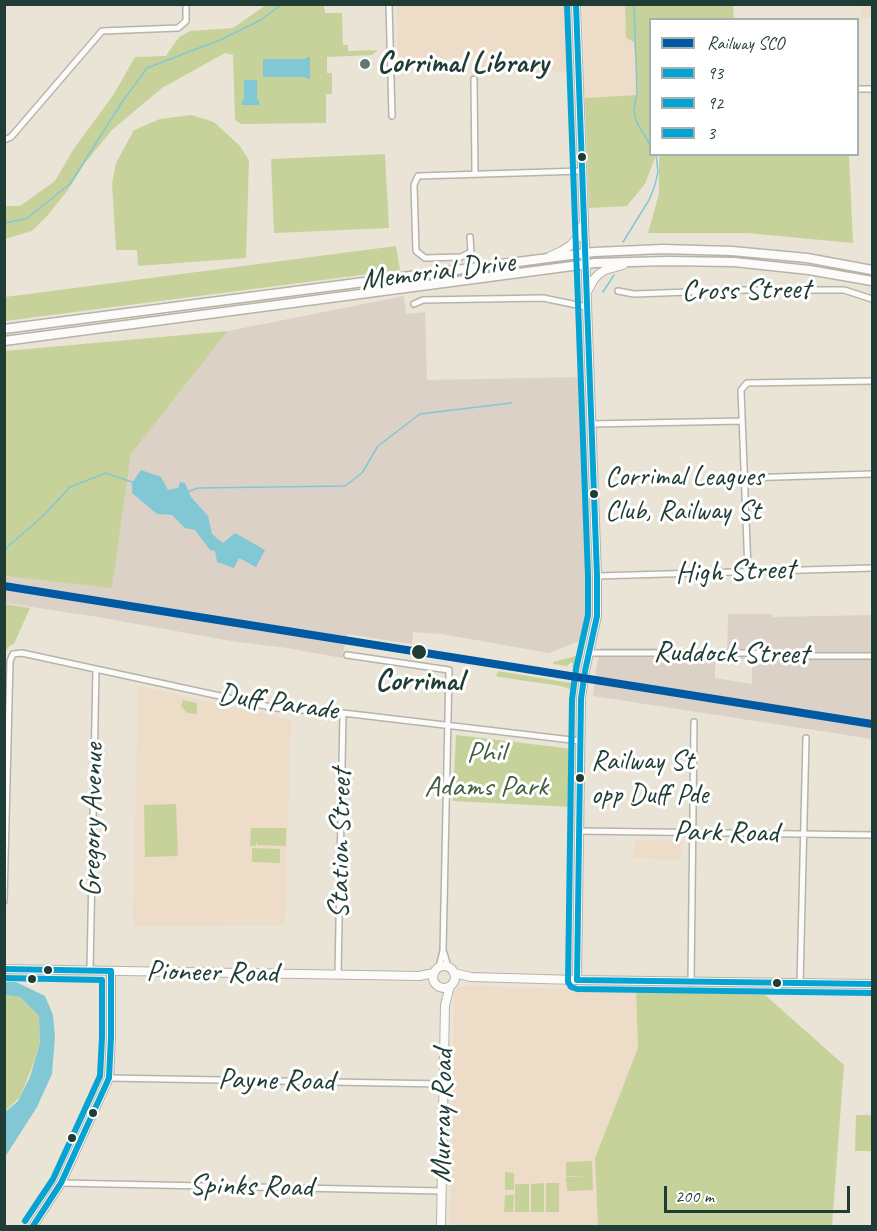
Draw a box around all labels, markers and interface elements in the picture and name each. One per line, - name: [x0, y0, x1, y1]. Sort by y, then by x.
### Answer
- legend: [649, 18, 859, 156]
- text: Railway SCO: [707, 32, 784, 54]
- place label: Corrimal Library: [377, 46, 548, 82]
- marker: Corrimal Library: [358, 57, 372, 71]
- text: 93: [707, 62, 723, 84]
- text: 92: [707, 92, 723, 114]
- text: 3: [707, 122, 715, 144]
- unlabelled marker: [576, 151, 588, 163]
- street label: Memorial Drive: [359, 245, 517, 299]
- street label: Cross Street: [681, 272, 811, 310]
- place label: Corrimal Leagues Club, Railway St: [605, 461, 763, 527]
- marker: Corrimal Leagues Club, Railway St: [588, 488, 600, 500]
- street label: High Street: [675, 552, 795, 592]
- street label: Ruddock Street: [653, 635, 809, 673]
- marker: Corrimal: [410, 643, 428, 661]
- place label: Corrimal: [375, 664, 463, 700]
- street label: Duff Parade: [216, 677, 340, 729]
- park label: Phil Adams Park: [424, 735, 548, 806]
- street label: Gregory Avenue: [74, 743, 112, 897]
- place label: Railway St opp Duff Pde: [591, 745, 708, 811]
- street label: Station Street: [322, 768, 360, 920]
- marker: Railway St opp Duff Pde: [574, 772, 586, 784]
- street label: Park Road: [673, 814, 779, 852]
- street label: Pioneer Road: [146, 954, 278, 992]
- unlabelled marker: [42, 964, 54, 976]
- unlabelled marker: [26, 973, 38, 985]
- unlabelled marker: [771, 977, 783, 989]
- street label: Murray Road: [424, 1049, 462, 1183]
- street label: Payne Road: [218, 1062, 334, 1100]
- unlabelled marker: [87, 1107, 99, 1119]
- unlabelled marker: [66, 1132, 78, 1144]
- street label: Spinks Road: [189, 1168, 313, 1206]
- scale bar: [667, 1174, 853, 1212]
- text: 200 m: [675, 1185, 714, 1207]

